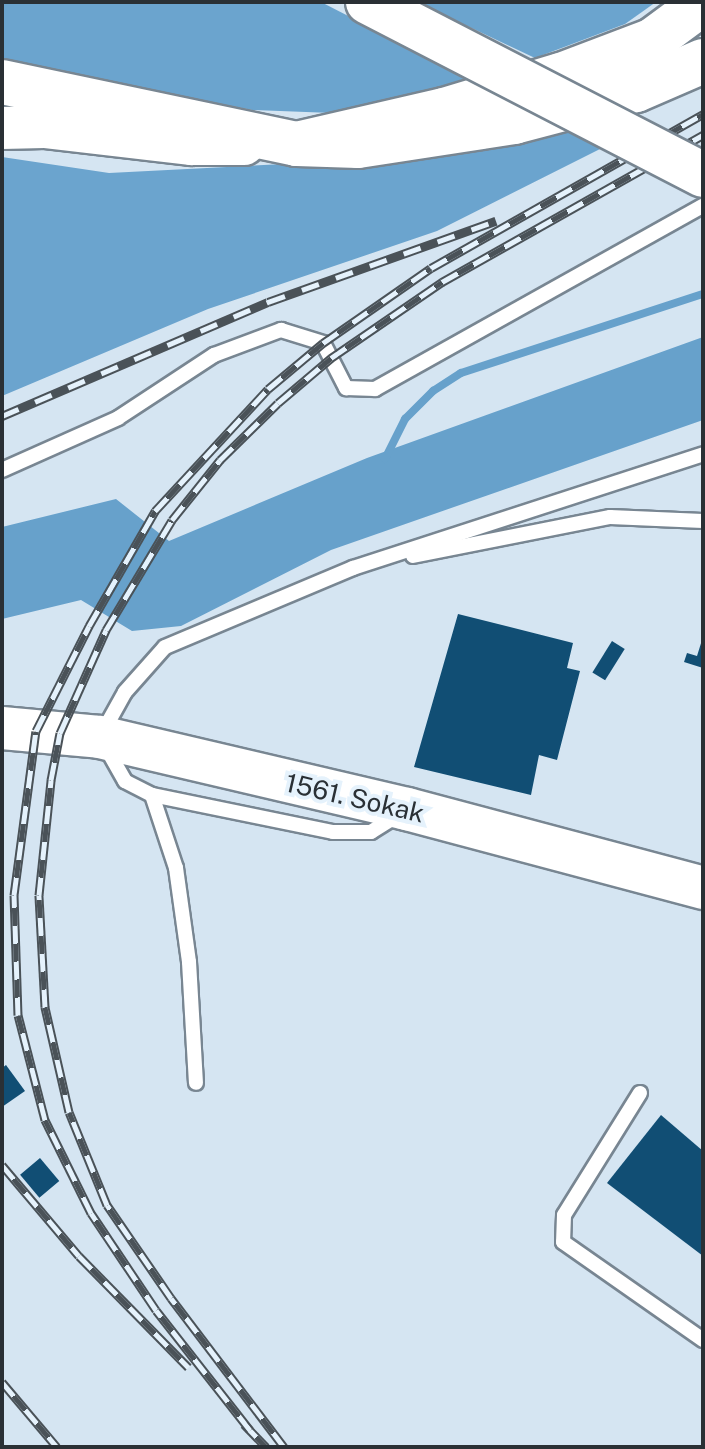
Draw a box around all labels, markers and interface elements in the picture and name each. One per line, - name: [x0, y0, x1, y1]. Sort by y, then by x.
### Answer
- street label: 1561. Sokak: [283, 767, 427, 829]

